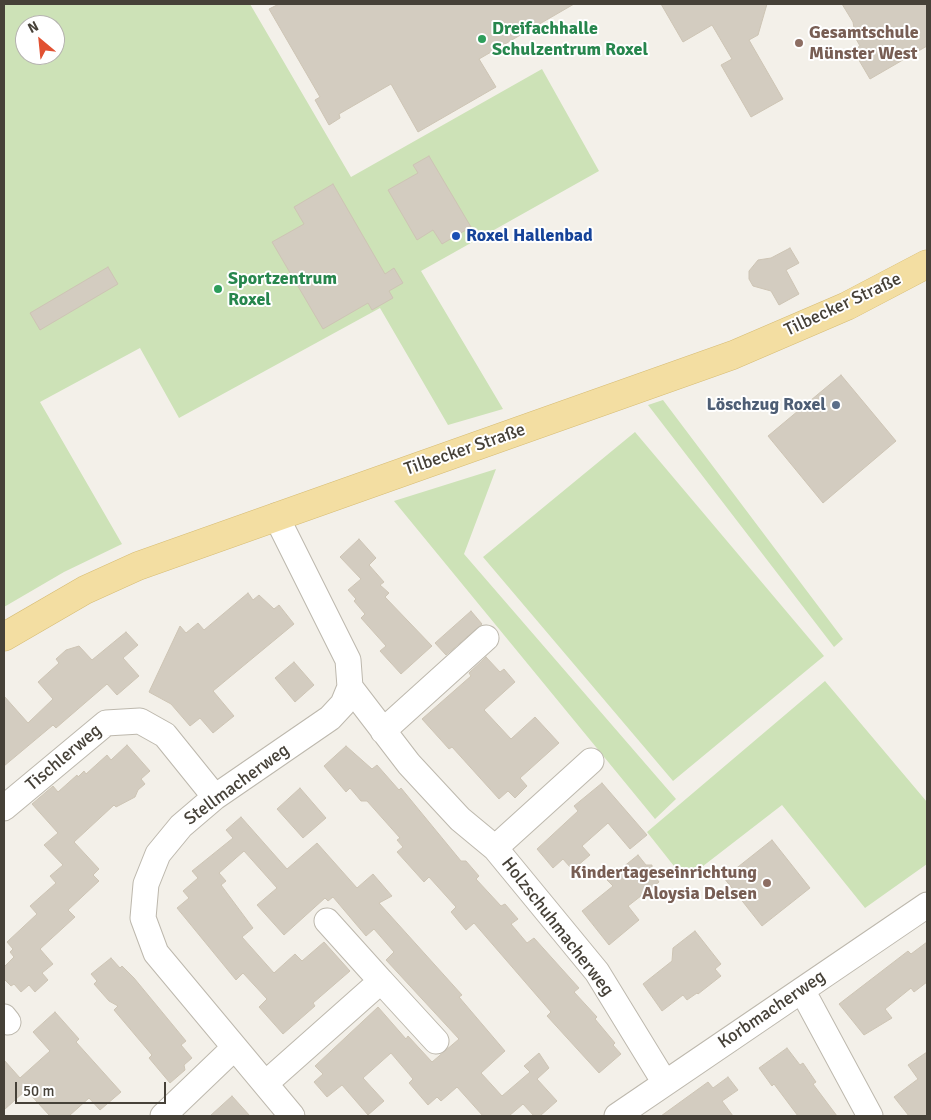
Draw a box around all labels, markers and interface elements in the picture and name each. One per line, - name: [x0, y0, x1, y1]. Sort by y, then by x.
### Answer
- north arrow: [15, 15, 65, 65]
- text: N: [25, 17, 41, 37]
- place label: Dreifachhalle Schulzentrum Roxel: [492, 18, 648, 60]
- place label: Gesamtschule Münster West: [809, 22, 919, 64]
- marker: Dreifachhalle Schulzentrum Roxel: [476, 33, 488, 45]
- marker: Gesamtschule Münster West: [793, 37, 805, 49]
- place label: Roxel Hallenbad: [466, 225, 593, 247]
- marker: Roxel Hallenbad: [450, 230, 462, 242]
- place label: Sportzentrum Roxel: [228, 268, 337, 310]
- street label: Tilbecker Straße: [781, 268, 905, 342]
- marker: Sportzentrum Roxel: [212, 283, 224, 295]
- place label: Löschzug Roxel: [707, 394, 826, 416]
- marker: Löschzug Roxel: [830, 399, 842, 411]
- street label: Tilbecker Straße: [402, 419, 528, 481]
- street label: Tischlerweg: [22, 720, 106, 796]
- street label: Stellmacherweg: [180, 740, 294, 830]
- street label: Holzschuhmacherweg: [496, 853, 618, 1001]
- place label: Kindertageseinrichtung Aloysia Delsen: [570, 862, 757, 904]
- marker: Kindertageseinrichtung Aloysia Delsen: [761, 877, 773, 889]
- street label: Korbmacherweg: [714, 966, 830, 1054]
- scale bar: [18, 1072, 169, 1104]
- text: 50 m: [23, 1082, 54, 1100]

